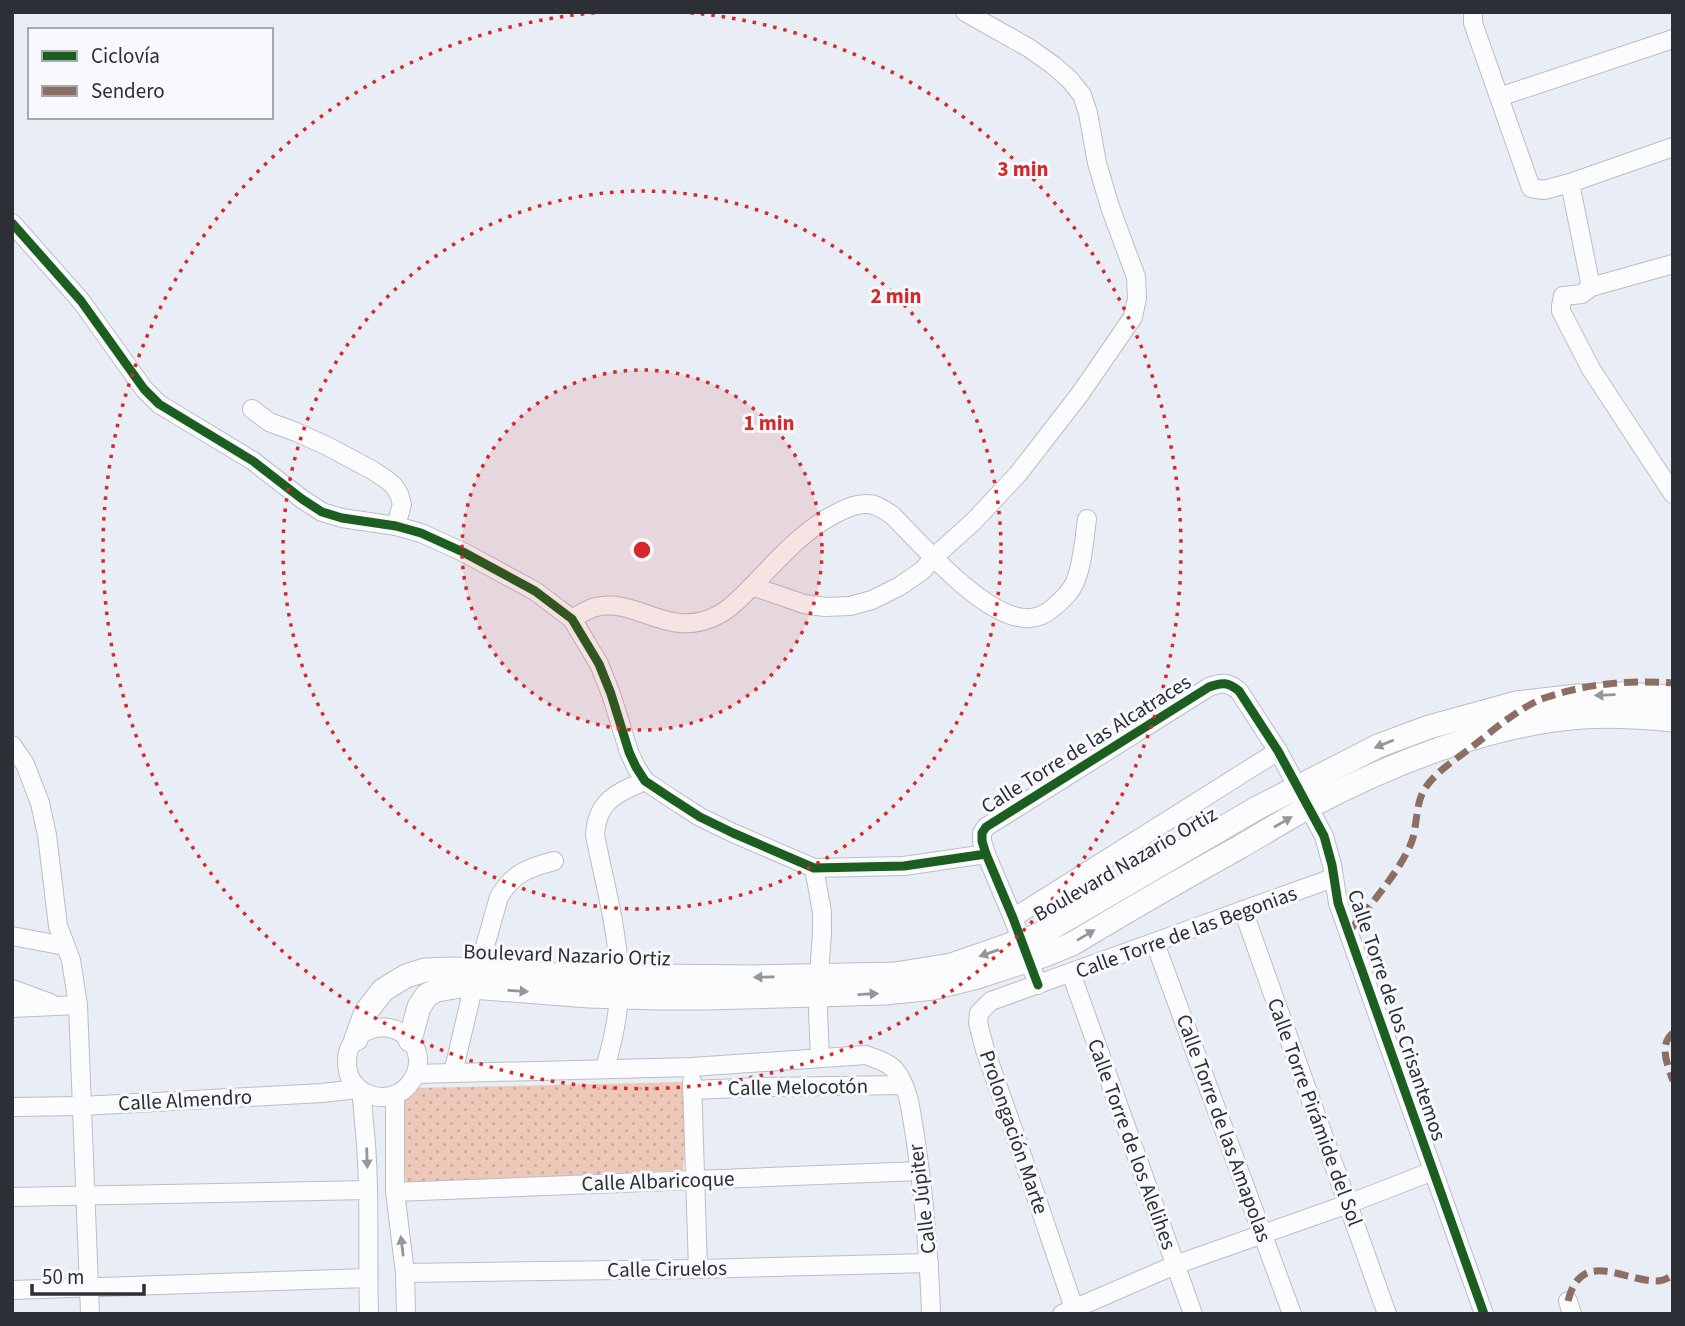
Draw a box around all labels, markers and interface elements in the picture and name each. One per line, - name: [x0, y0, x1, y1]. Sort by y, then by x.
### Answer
- legend: [28, 28, 273, 119]
- text: Ciclovía: [91, 41, 160, 71]
- text: Sendero: [91, 76, 165, 106]
- text: 3 min: [997, 154, 1049, 184]
- text: 2 min: [870, 281, 922, 311]
- text: 1 min: [743, 408, 795, 438]
- centre of rings: [630, 538, 654, 562]
- street label: Calle Torre de las Alcatraces: [975, 667, 1197, 821]
- one-way arrow: [1593, 690, 1615, 701]
- one-way arrow: [1373, 738, 1394, 749]
- street label: Boulevard Nazario Ortiz: [1028, 799, 1222, 929]
- one-way arrow: [1273, 816, 1293, 828]
- street label: Calle Torre de las Begonias: [1071, 878, 1301, 986]
- street label: Calle Torre de los Crisantemos: [1340, 885, 1454, 1145]
- one-way arrow: [1076, 929, 1095, 942]
- street label: Boulevard Nazario Ortiz: [463, 936, 671, 974]
- one-way arrow: [978, 948, 999, 959]
- one-way arrow: [753, 971, 775, 982]
- one-way arrow: [507, 986, 529, 997]
- one-way arrow: [857, 988, 879, 999]
- street label: Calle Torre Pirámide del Sol: [1260, 994, 1370, 1230]
- street label: Calle Torre de las Amapolas: [1169, 1010, 1279, 1246]
- street label: Calle Torre de los Alelihes: [1080, 1034, 1184, 1254]
- street label: Prolongación Marte: [972, 1046, 1056, 1218]
- street label: Calle Melocotón: [728, 1071, 868, 1103]
- street label: Calle Almendro: [117, 1082, 253, 1118]
- street label: Calle Júpiter: [900, 1142, 944, 1256]
- one-way arrow: [361, 1147, 372, 1169]
- street label: Calle Albaricoque: [581, 1163, 735, 1199]
- one-way arrow: [396, 1235, 407, 1257]
- scale bar: [32, 1252, 144, 1296]
- street label: Calle Ciruelos: [607, 1253, 727, 1285]
- text: 50 m: [42, 1262, 84, 1292]

